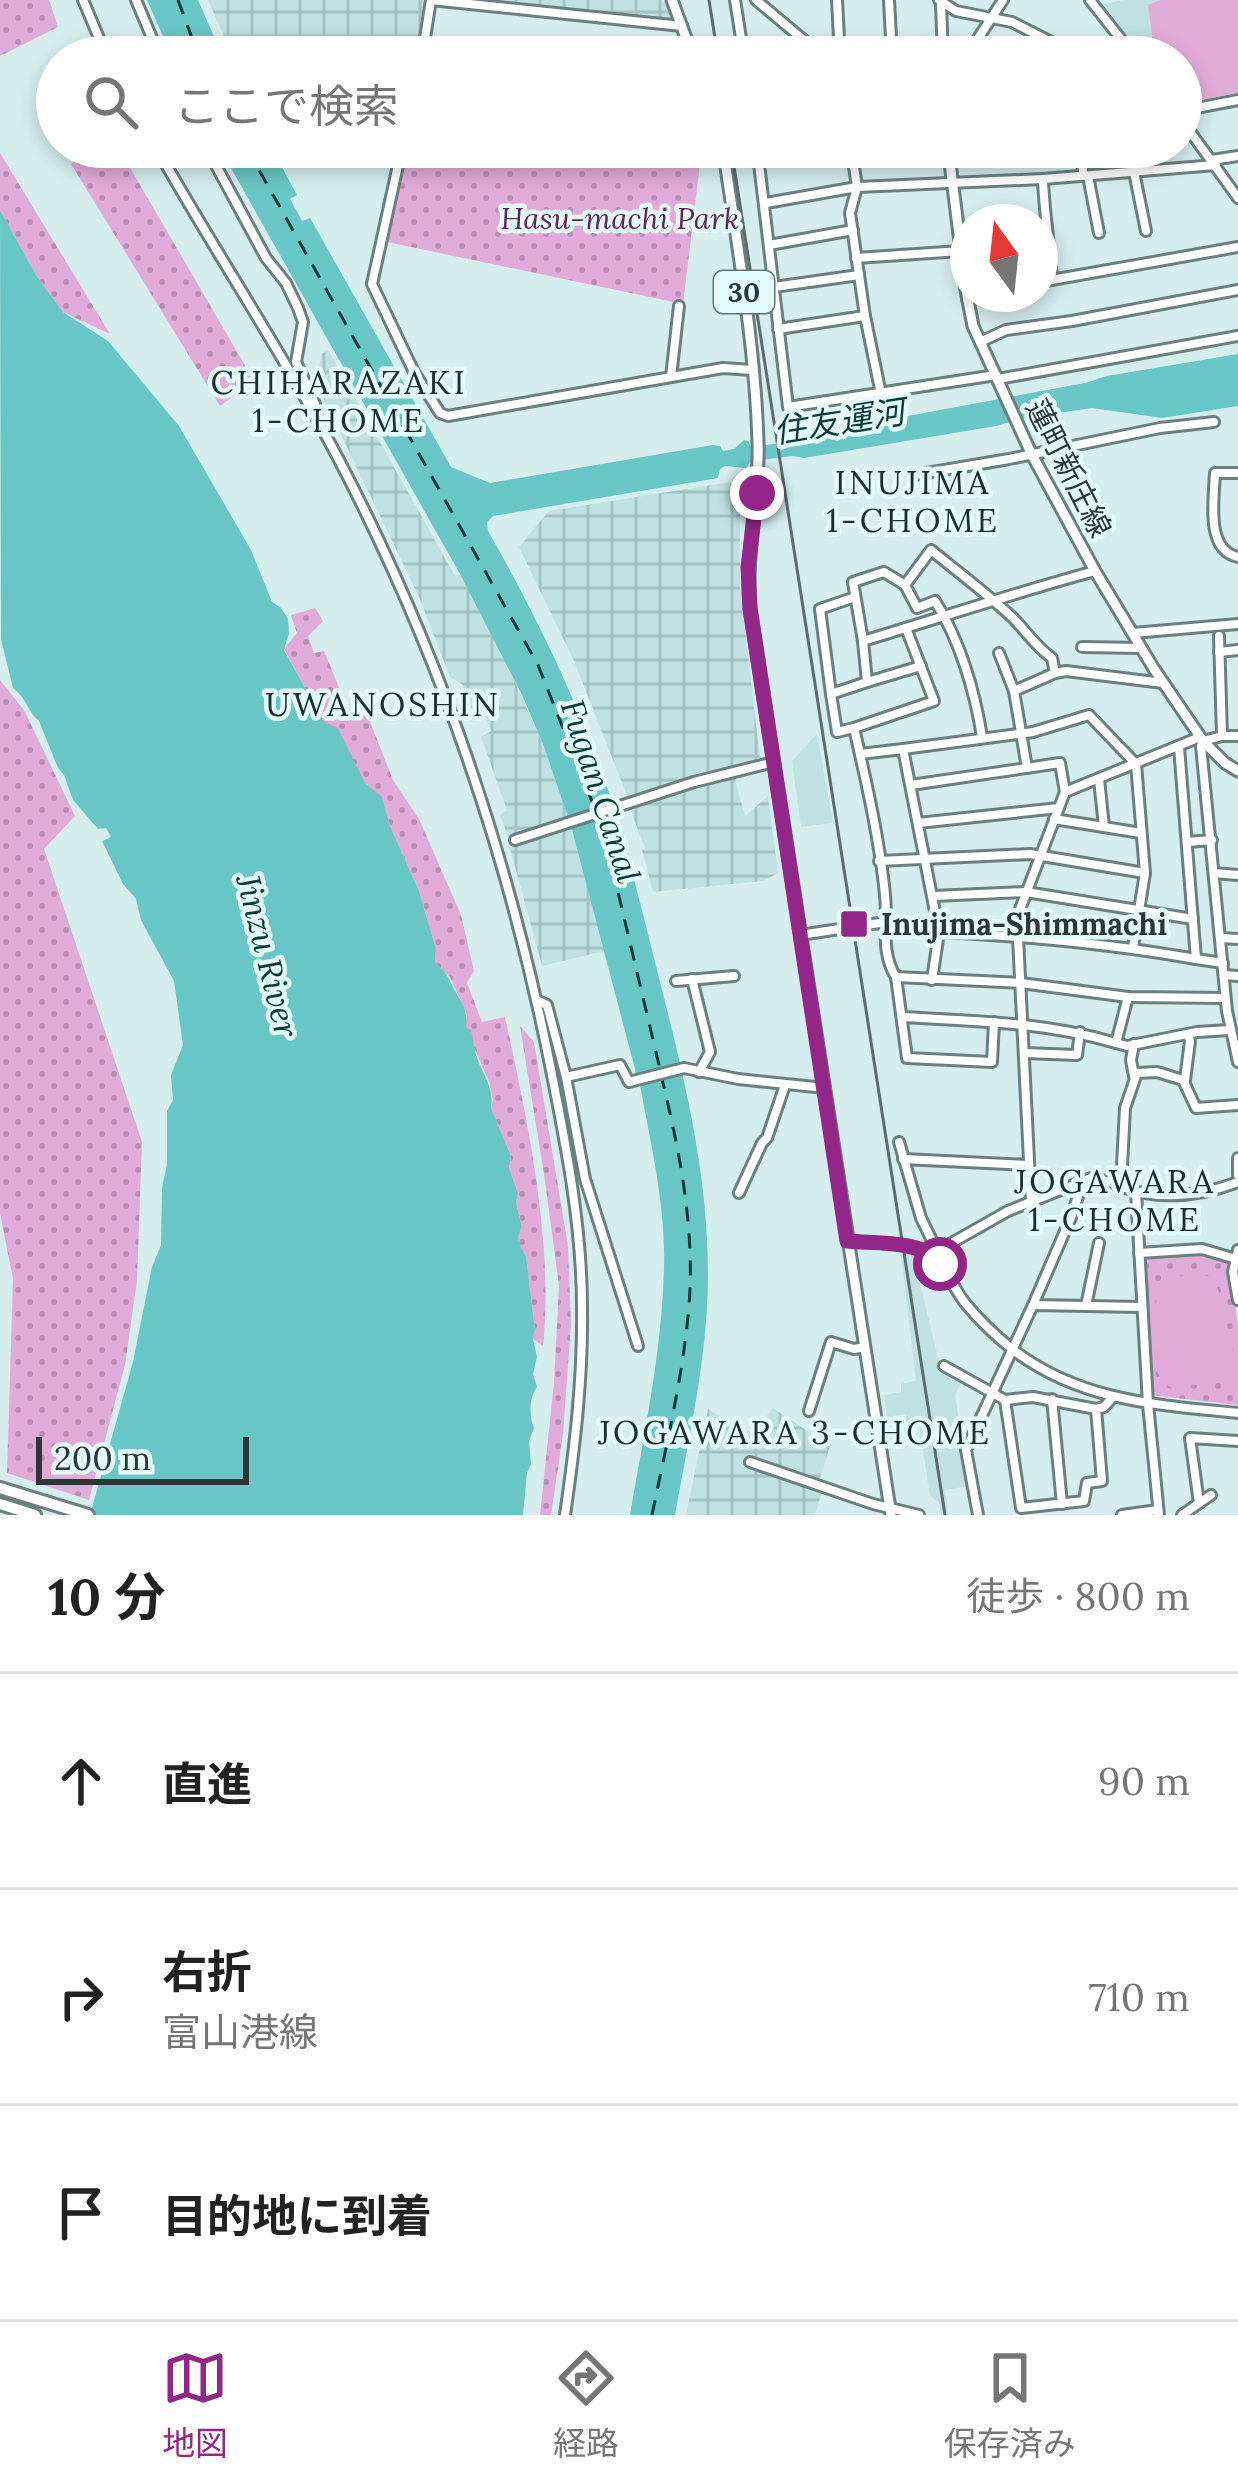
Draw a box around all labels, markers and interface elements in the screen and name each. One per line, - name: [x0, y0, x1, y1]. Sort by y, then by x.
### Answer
- search box: [36, 36, 1202, 168]
- icon: search: [78, 69, 144, 135]
- text: ここで検索: [174, 77, 399, 134]
- park label: Hasu-machi Park: [501, 199, 739, 237]
- north arrow: [950, 204, 1058, 312]
- road number: 30: [714, 271, 774, 313]
- district label: CHIHARAZAKI 1-CHOME: [211, 361, 467, 441]
- water label: 住友運河: [771, 389, 913, 452]
- street label: 蓮町新庄線: [1018, 393, 1120, 543]
- district label: INUJIMA 1-CHOME: [826, 461, 1000, 541]
- route end: [730, 466, 784, 520]
- district label: UWANOSHIN: [265, 683, 501, 725]
- water label: Fugan Canal: [552, 694, 650, 888]
- water label: Jinzu River: [227, 869, 309, 1043]
- place label: Inujima-Shimmachi: [881, 905, 1167, 944]
- marker: Inujima-Shimmachi: [838, 908, 870, 940]
- district label: JOGAWARA 1-CHOME: [1013, 1160, 1216, 1240]
- route start: [913, 1237, 967, 1291]
- district label: JOGAWARA 3-CHOME: [597, 1411, 992, 1453]
- scale bar: [36, 1431, 249, 1484]
- text: 200 m: [54, 1437, 151, 1479]
- text: 10 分: [48, 1564, 166, 1629]
- text: 徒歩 · 800 m: [966, 1571, 1190, 1621]
- icon: ahead: [48, 1748, 114, 1814]
- text: 直進: [162, 1755, 252, 1812]
- text: 90 m: [1098, 1756, 1190, 1806]
- text: 右折: [162, 1943, 252, 2000]
- icon: right: [48, 1964, 114, 2030]
- text: 710 m: [1088, 1972, 1190, 2022]
- text: 富山港線: [162, 2007, 318, 2057]
- icon: arrive: [48, 2180, 114, 2246]
- text: 目的地に到着: [162, 2187, 432, 2244]
- tab: 地図: [162, 2345, 228, 2465]
- tab: 経路: [553, 2345, 619, 2465]
- tab: 保存済み: [944, 2345, 1076, 2465]

